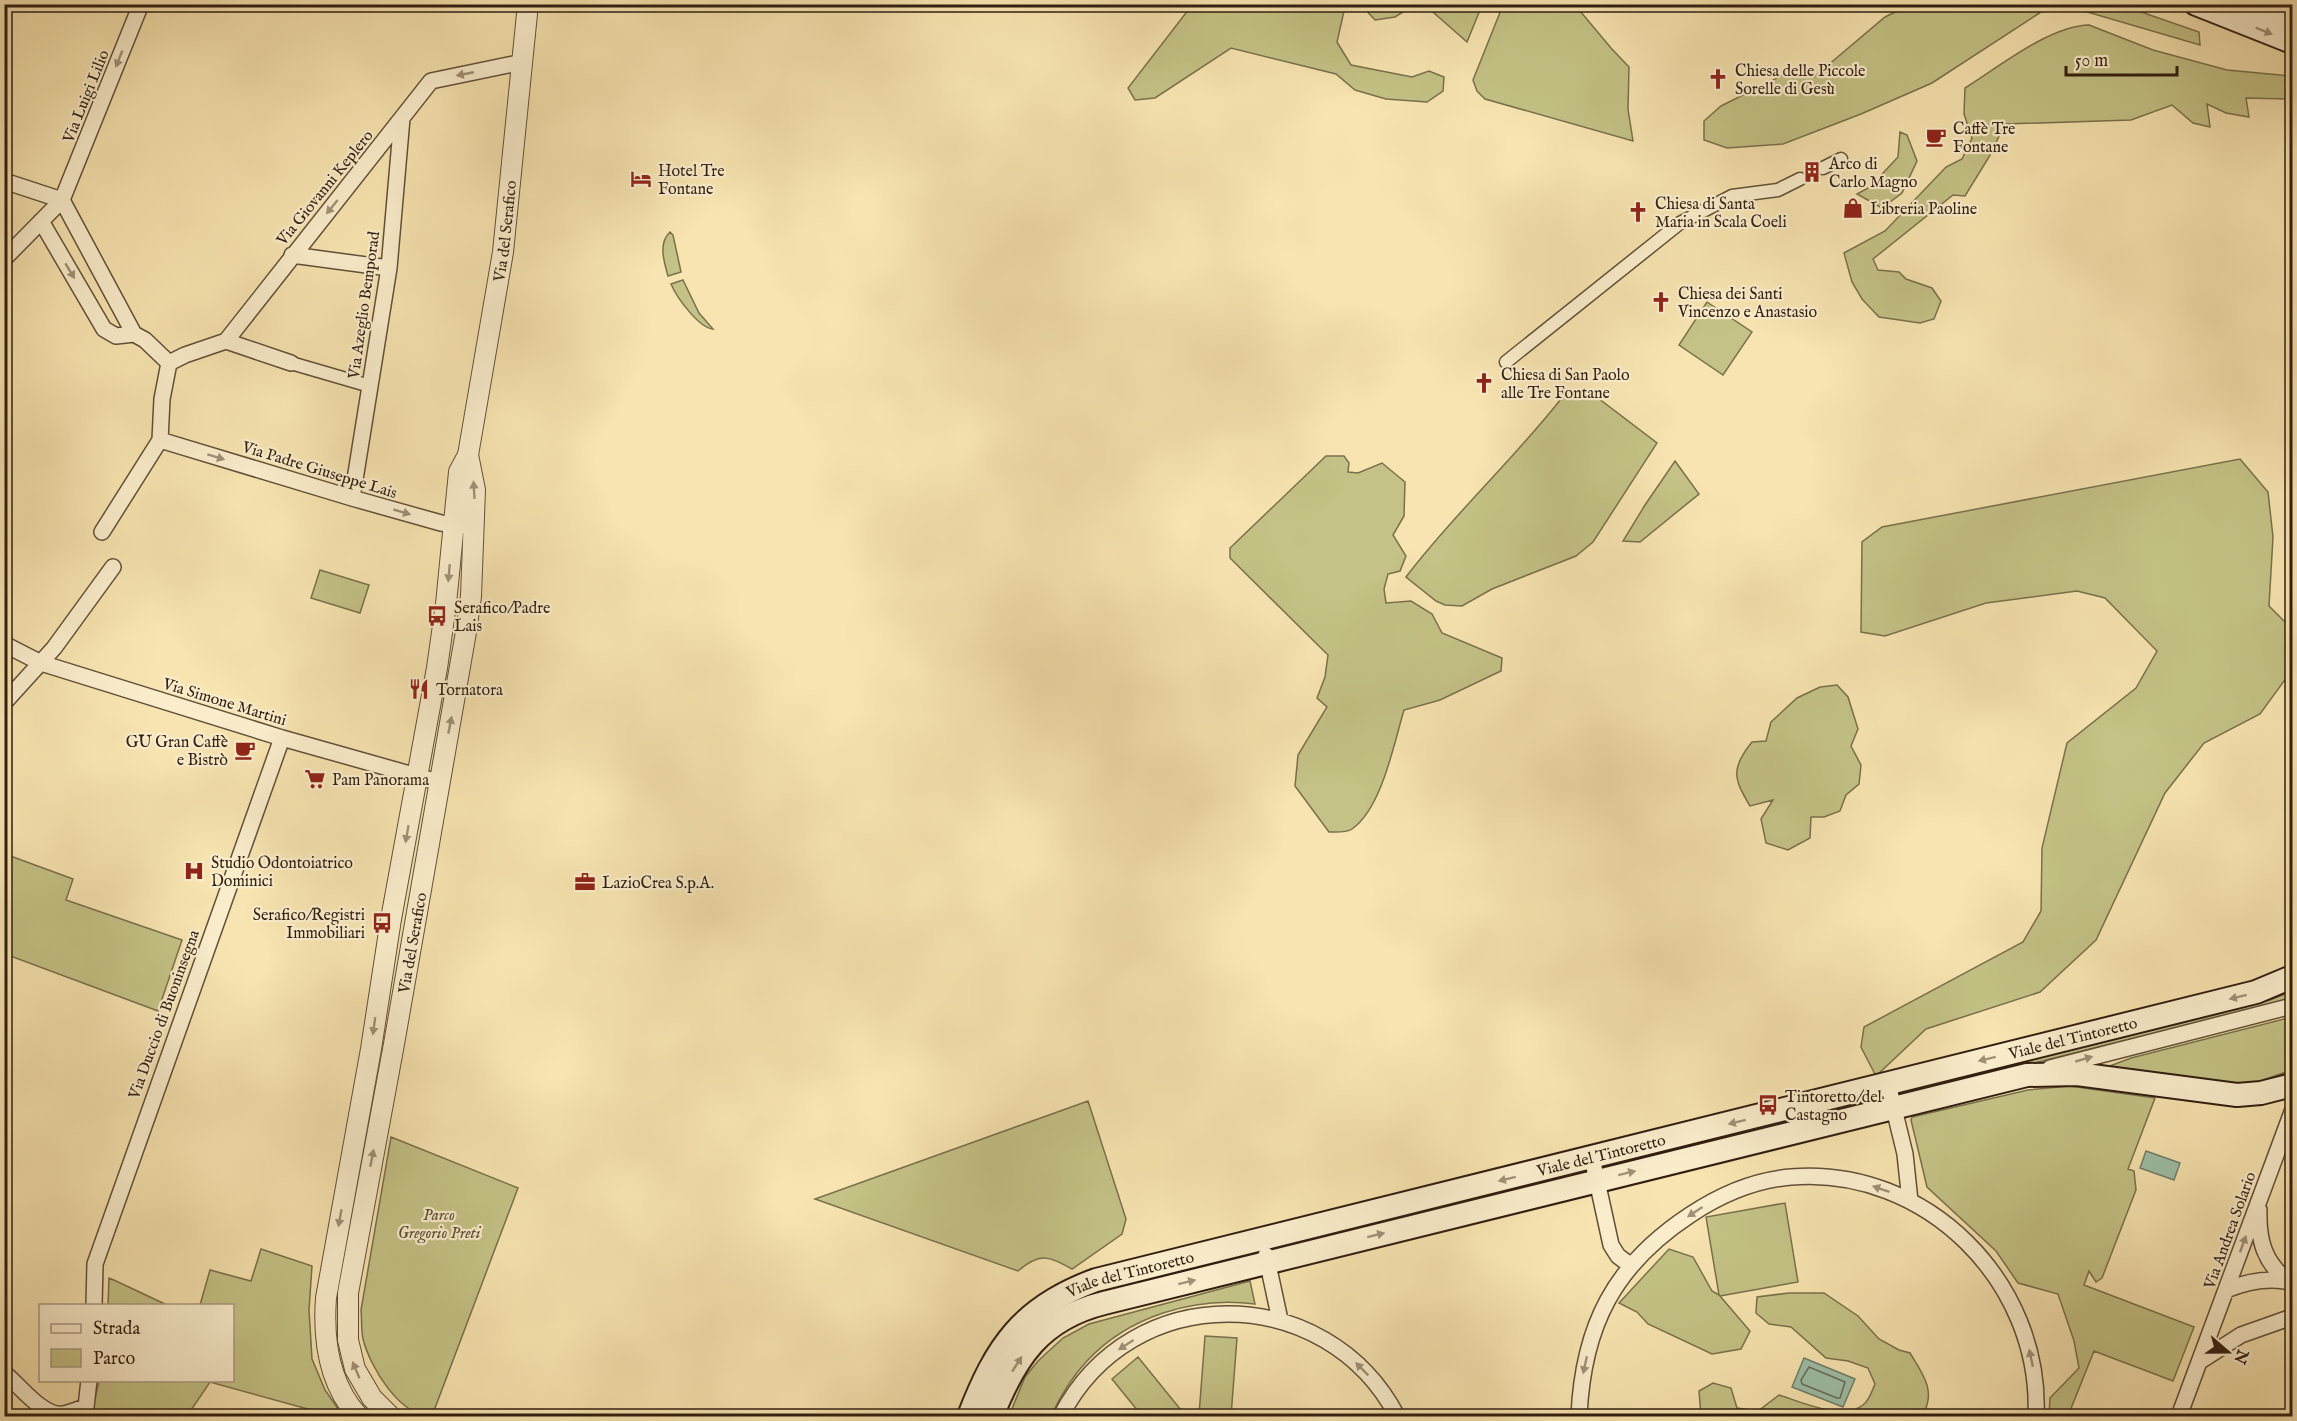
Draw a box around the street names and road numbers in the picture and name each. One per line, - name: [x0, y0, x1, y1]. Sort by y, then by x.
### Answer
- street label: Via Luigi Lilio: [59, 47, 115, 147]
- street label: Via Giovanni Keplero: [272, 126, 379, 251]
- street label: Via del Serafico: [490, 179, 522, 285]
- street label: Via Azeglio Bemporad: [345, 230, 385, 381]
- street label: Via Padre Giuseppe Lais: [239, 438, 400, 504]
- street label: Via Simone Martini: [159, 674, 289, 731]
- street label: Via del Serafico: [395, 891, 432, 996]
- street label: Via Duccio di Buoninsegna: [125, 927, 205, 1103]
- street label: Viale del Tintoretto: [2006, 1014, 2140, 1065]
- street label: Viale del Tintoretto: [1534, 1131, 1668, 1182]
- street label: Via Andrea Solario: [2200, 1169, 2262, 1293]
- street label: Viale del Tintoretto: [1063, 1248, 1197, 1304]

